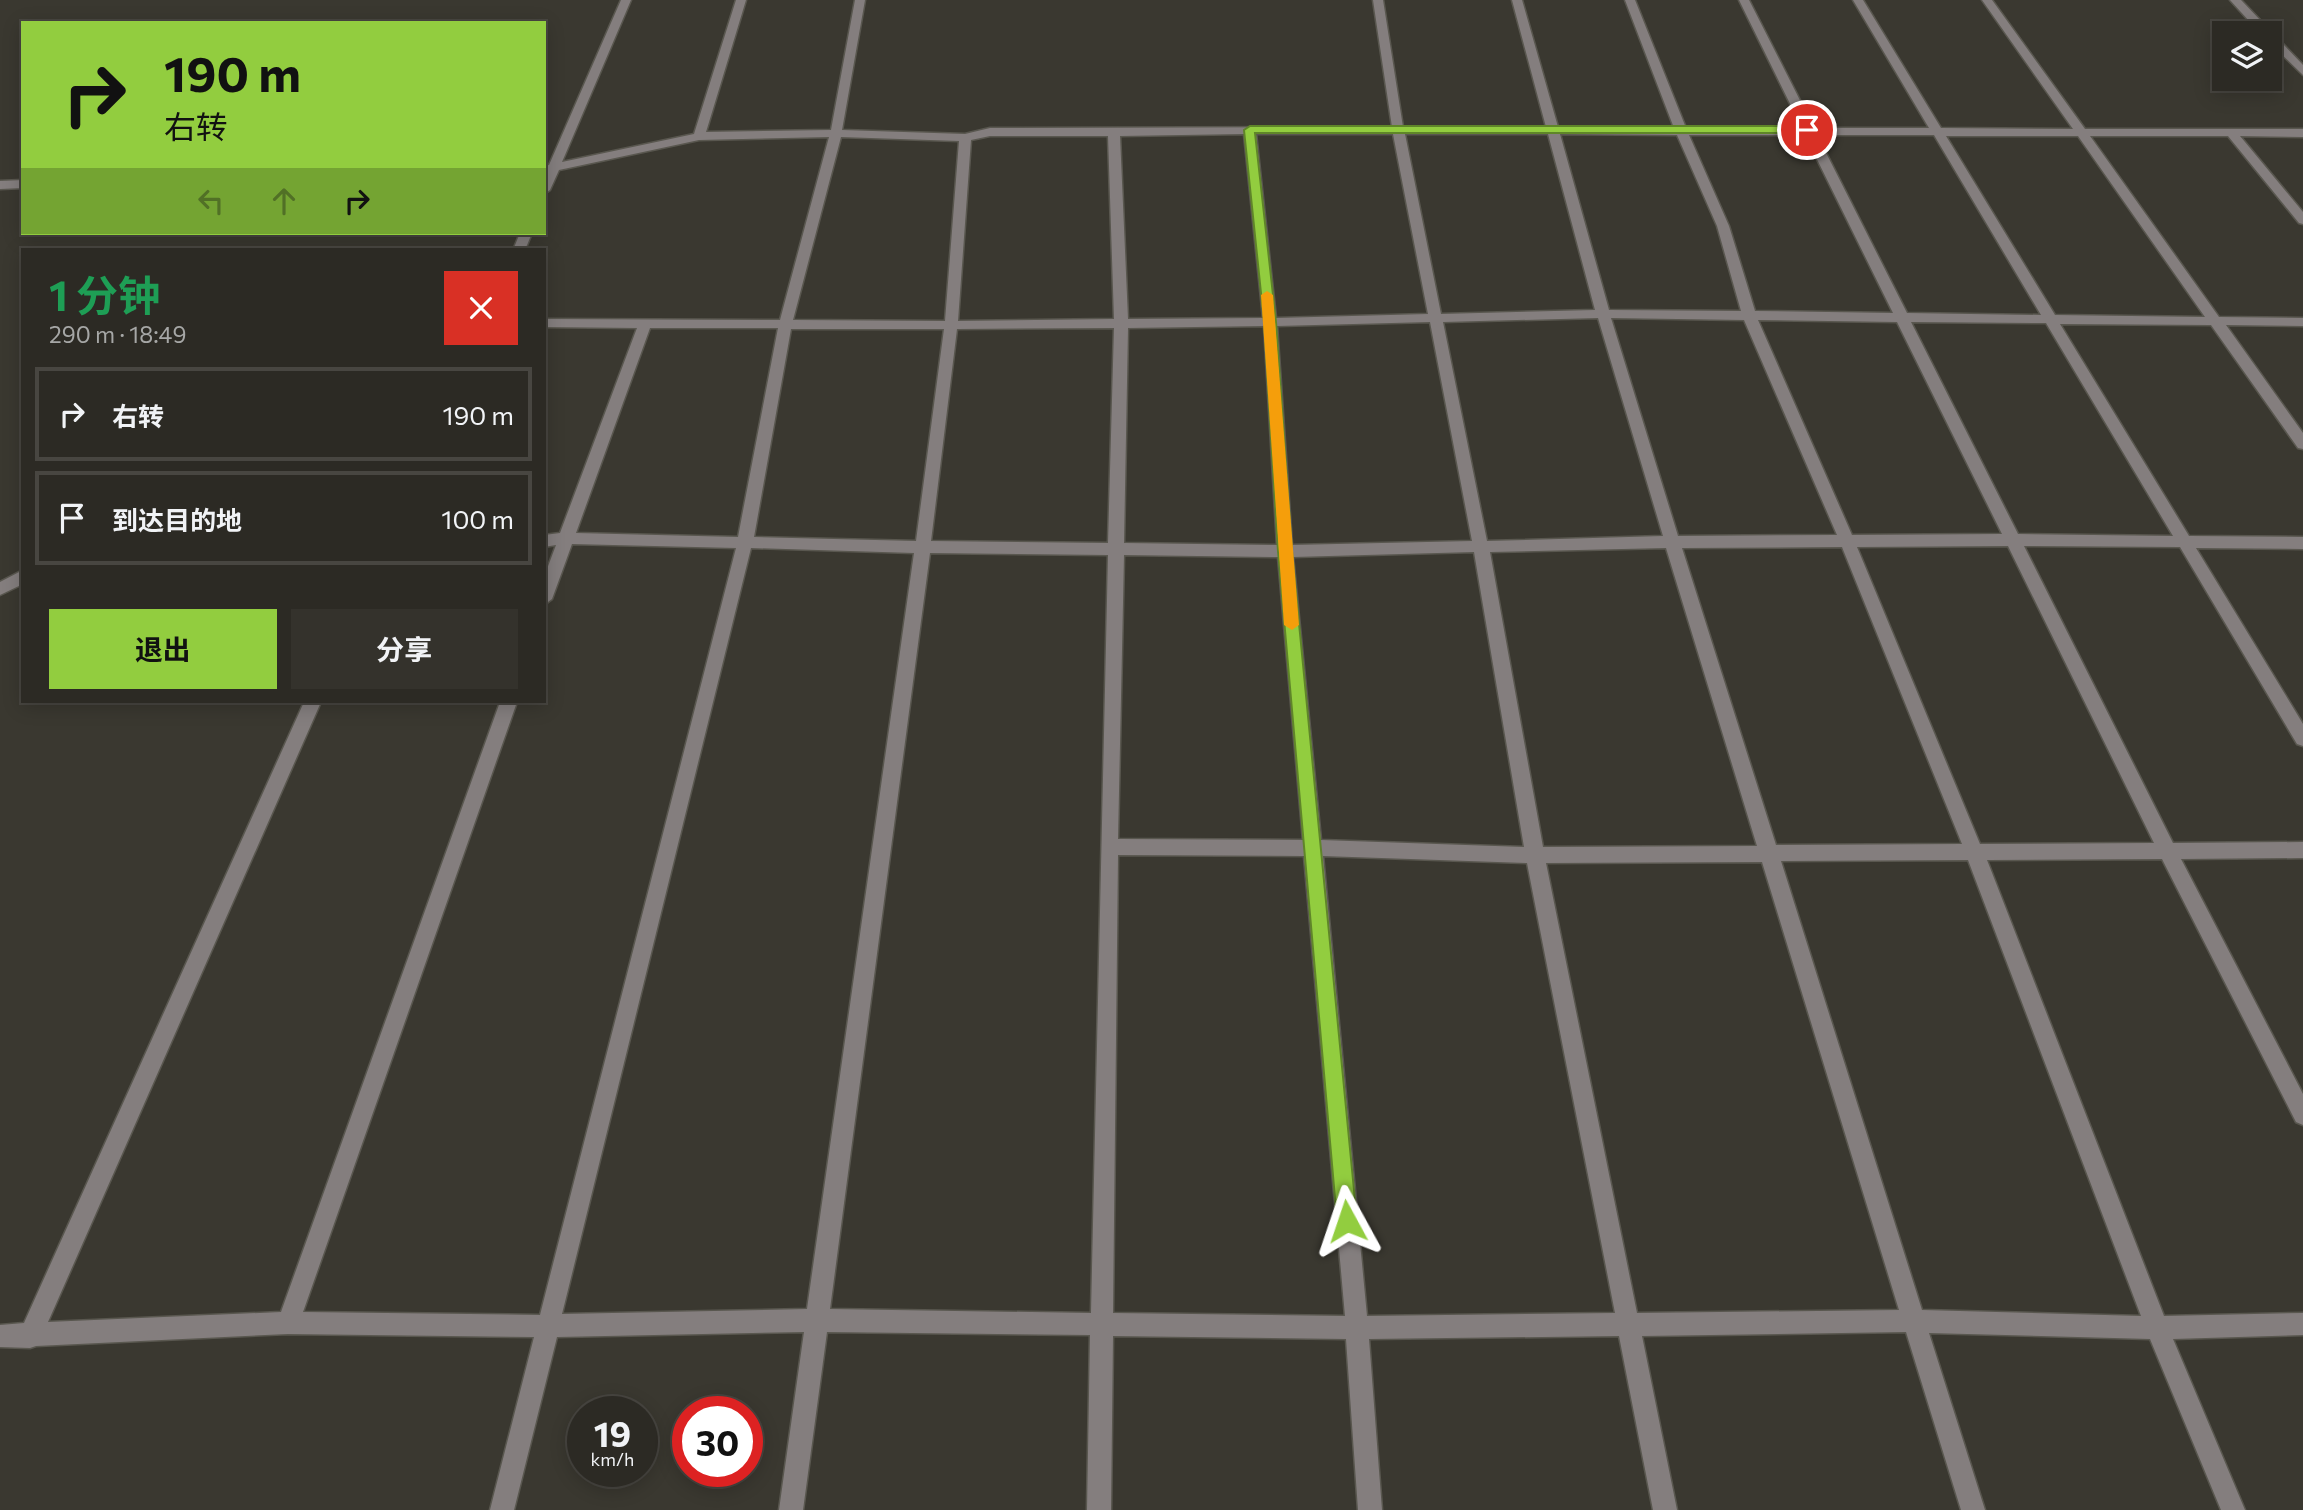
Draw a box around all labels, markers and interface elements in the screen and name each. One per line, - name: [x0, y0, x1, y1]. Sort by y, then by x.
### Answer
- map controls: [2212, 21, 2282, 91]
- button: layers: [2212, 21, 2282, 91]
- text: 190 m: [164, 42, 301, 102]
- icon: right: [49, 49, 140, 140]
- pin: [1777, 100, 1837, 160]
- text: 右转: [164, 106, 228, 146]
- icon: arrive: [1788, 111, 1826, 149]
- icon: left: [192, 182, 230, 220]
- icon: ahead: [265, 182, 303, 220]
- icon: right: [338, 182, 376, 220]
- text: 1 分钟: [49, 268, 160, 320]
- button: close: [444, 271, 518, 345]
- text: 290 m · 18:49: [49, 320, 186, 348]
- icon: right: [53, 395, 91, 433]
- text: 190 m: [442, 399, 514, 430]
- text: 右转: [112, 400, 164, 431]
- icon: arrive: [53, 499, 91, 537]
- text: 100 m: [441, 503, 514, 534]
- text: 到达目的地: [112, 504, 242, 535]
- button: 退出: [49, 609, 277, 689]
- button: 分享: [291, 609, 518, 689]
- position arrow: [1310, 1184, 1384, 1258]
- speed limit sign: 30: [672, 1396, 763, 1487]
- text: 19: [594, 1411, 631, 1454]
- text: km/h: [591, 1448, 634, 1470]

